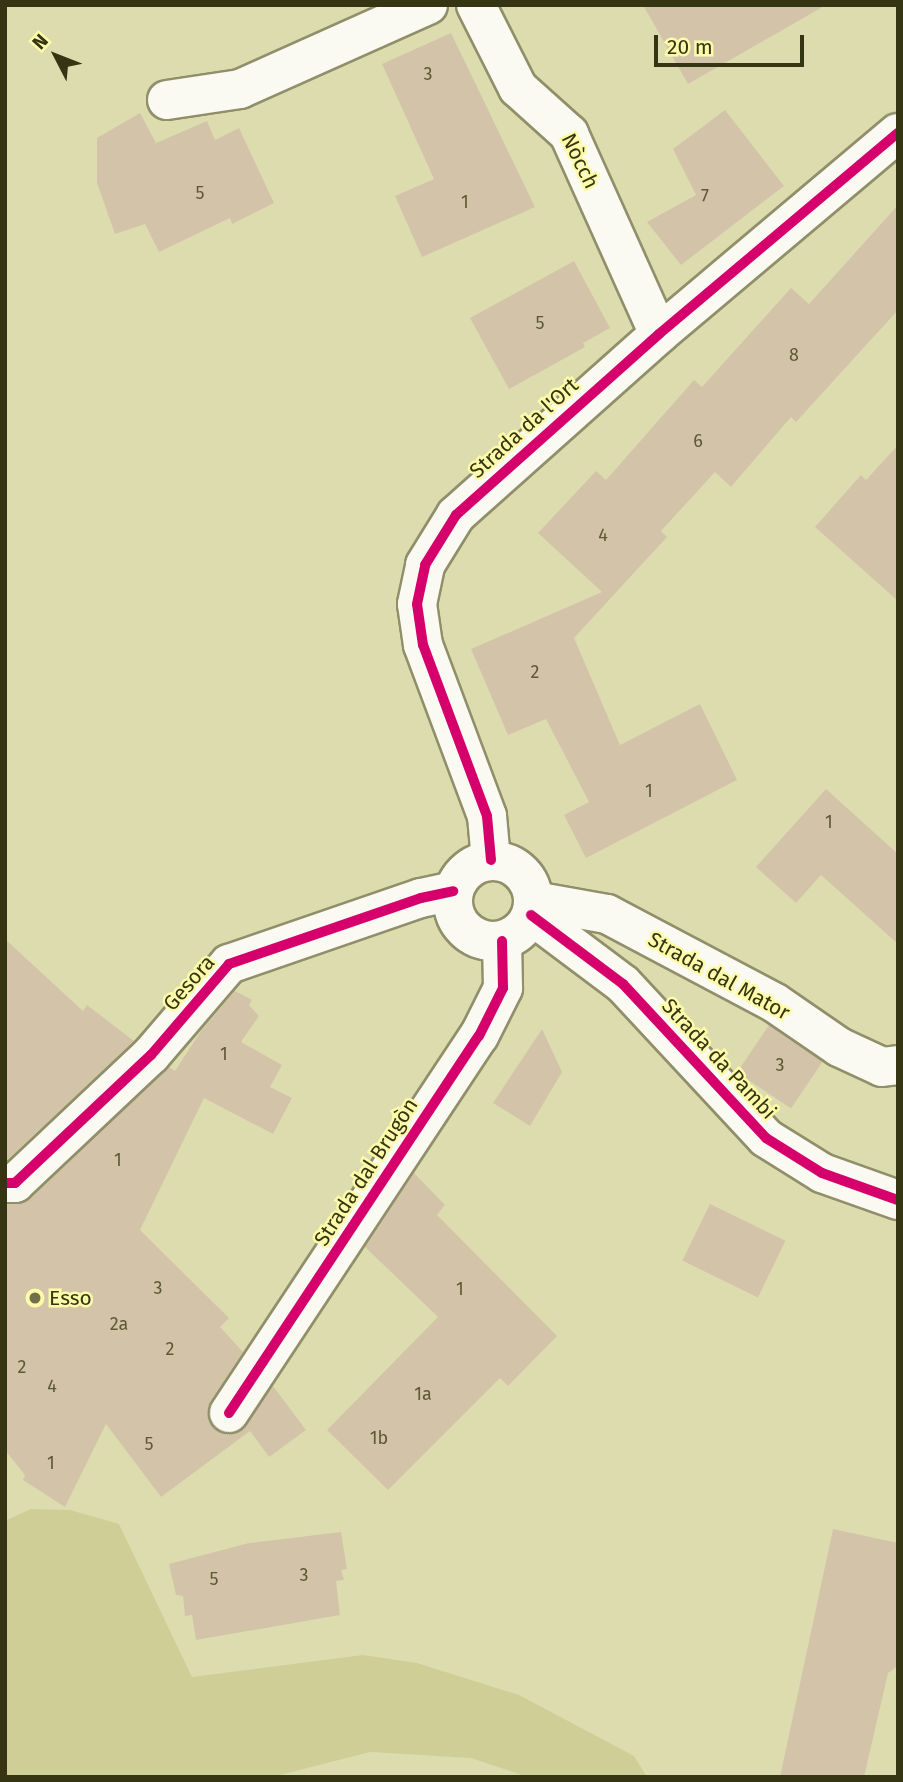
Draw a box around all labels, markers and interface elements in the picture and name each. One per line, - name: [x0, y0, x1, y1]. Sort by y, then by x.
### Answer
- north arrow: [21, 21, 91, 91]
- scale bar: [658, 21, 808, 65]
- text: N: [27, 29, 53, 54]
- text: 20 m: [667, 34, 713, 60]
- house number: 3: [424, 63, 432, 85]
- street label: Nòcch: [556, 129, 604, 193]
- house number: 5: [195, 182, 205, 204]
- house number: 7: [701, 185, 709, 207]
- house number: 1: [461, 191, 469, 213]
- house number: 5: [535, 312, 545, 334]
- house number: 8: [789, 344, 799, 366]
- street label: Strada da l'Ort: [464, 373, 584, 483]
- house number: 6: [693, 430, 703, 452]
- house number: 4: [598, 524, 608, 546]
- house number: 2: [531, 661, 539, 683]
- house number: 1: [645, 780, 653, 802]
- house number: 1: [825, 811, 833, 833]
- street label: Strada dal Mator: [644, 927, 794, 1025]
- street label: Gesora: [158, 950, 220, 1016]
- street label: Strada da Pambi: [657, 993, 781, 1125]
- house number: 1: [220, 1043, 228, 1065]
- house number: 3: [776, 1054, 784, 1076]
- street label: Strada dal Brugòn: [309, 1093, 423, 1251]
- house number: 1: [114, 1149, 122, 1171]
- house number: 3: [154, 1277, 162, 1299]
- house number: 1: [456, 1278, 464, 1300]
- place label: Esso: [49, 1285, 92, 1311]
- marker: Esso: [27, 1290, 43, 1306]
- house number: 2a: [110, 1313, 128, 1335]
- house number: 2: [166, 1338, 174, 1360]
- house number: 2: [18, 1356, 26, 1378]
- house number: 4: [47, 1375, 57, 1397]
- house number: 1a: [414, 1383, 432, 1405]
- house number: 1b: [370, 1427, 388, 1449]
- house number: 5: [144, 1433, 154, 1455]
- house number: 1: [47, 1452, 55, 1474]
- house number: 3: [300, 1564, 308, 1586]
- house number: 5: [209, 1568, 219, 1590]

